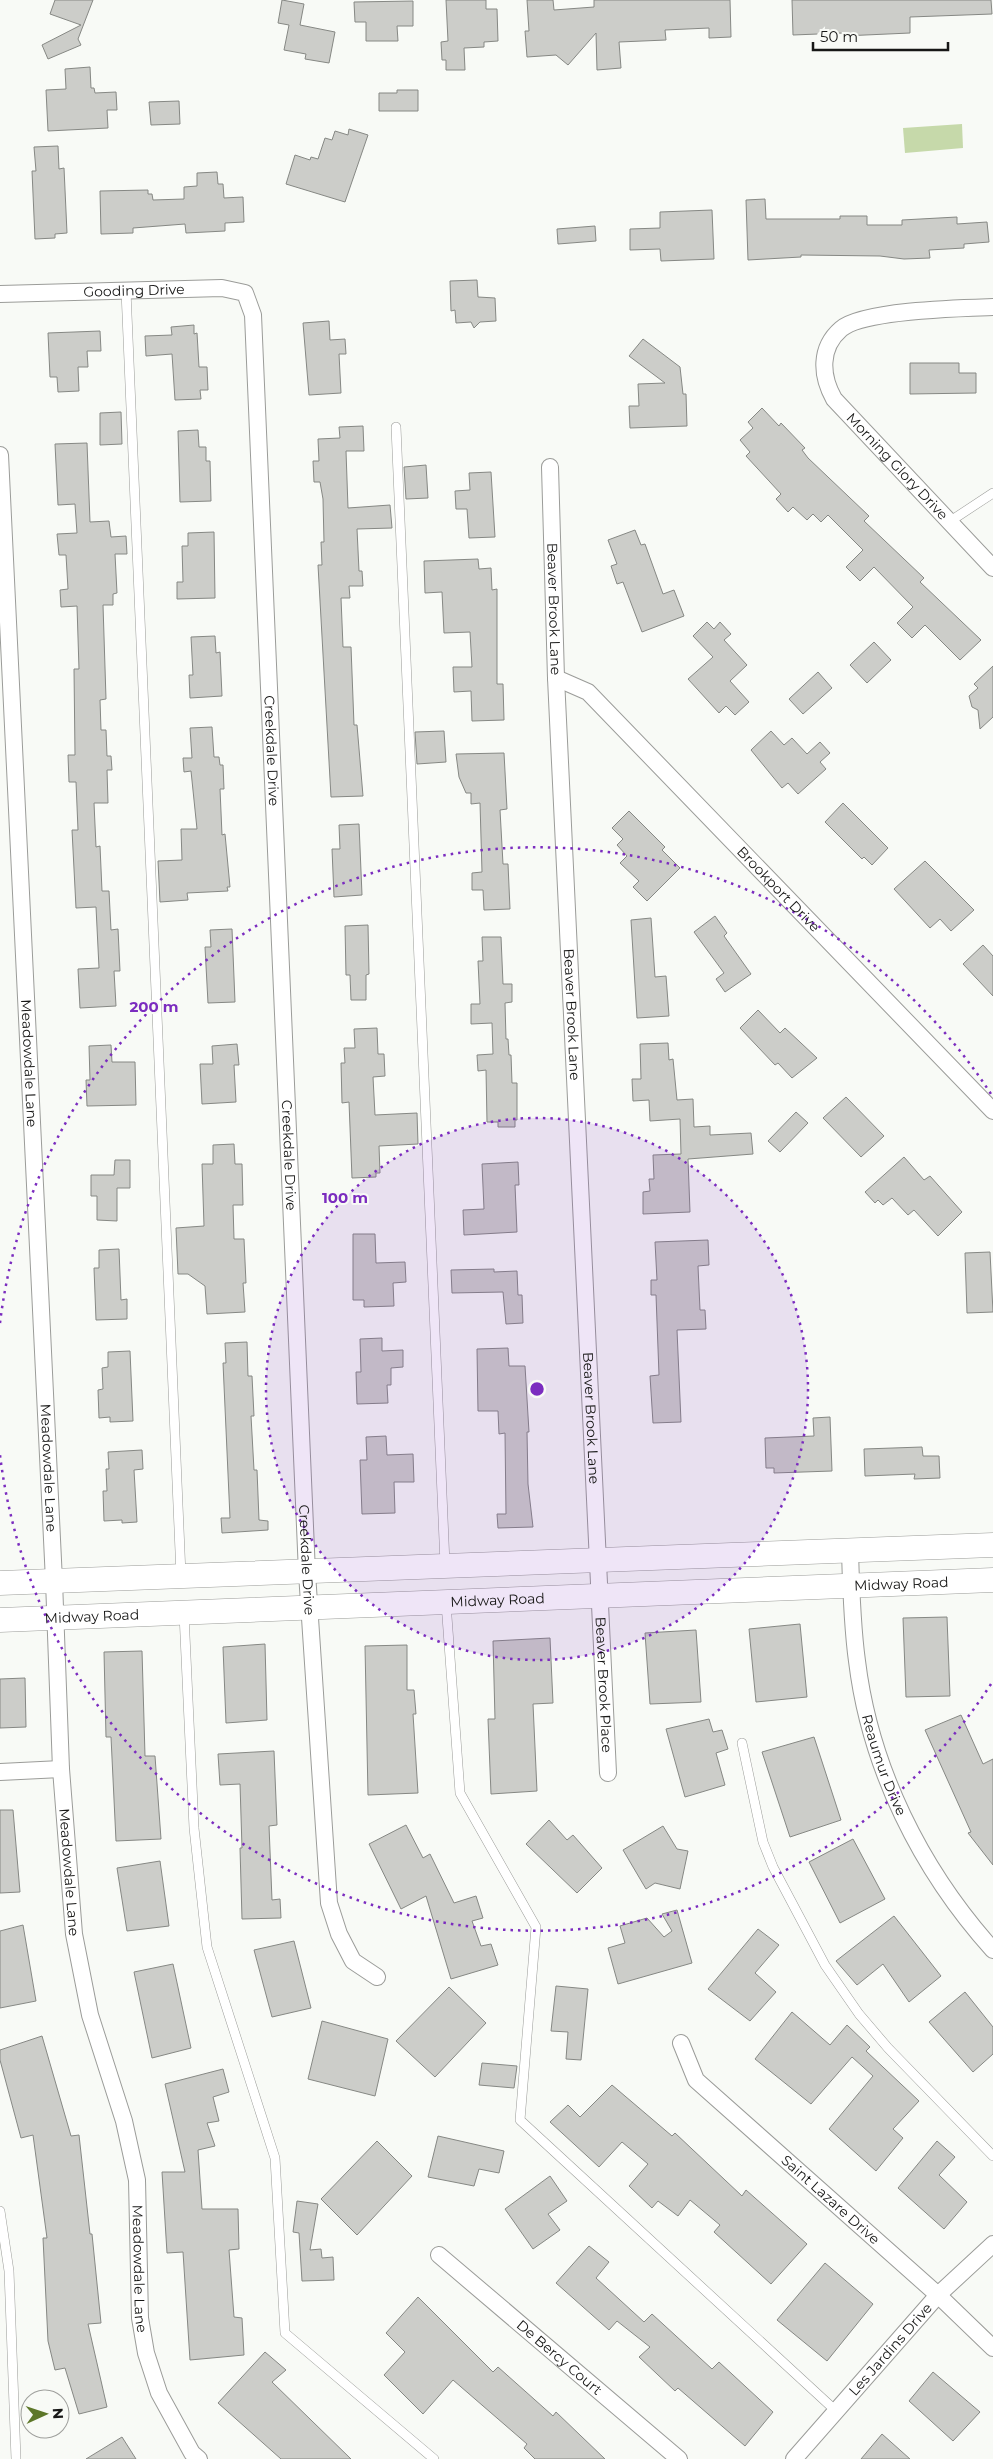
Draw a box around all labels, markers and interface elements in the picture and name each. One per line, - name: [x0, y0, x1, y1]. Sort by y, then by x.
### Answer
- scale bar: [813, 20, 948, 52]
- text: 50 m: [820, 27, 858, 46]
- street label: Gooding Drive: [83, 280, 185, 301]
- street label: Morning Glory Drive: [843, 409, 952, 524]
- street label: Beaver Brook Lane: [543, 543, 565, 675]
- street label: Creekdale Drive: [260, 695, 283, 806]
- street label: Brookport Drive: [733, 843, 824, 936]
- street label: Beaver Brook Lane: [560, 948, 584, 1081]
- text: 200 m: [129, 997, 179, 1016]
- street label: Meadowdale Lane: [17, 999, 41, 1128]
- street label: Creekdale Drive: [278, 1099, 300, 1211]
- text: 100 m: [322, 1188, 368, 1207]
- street label: Beaver Brook Lane: [579, 1352, 603, 1485]
- centre of rings: [528, 1380, 546, 1398]
- street label: Meadowdale Lane: [37, 1403, 61, 1532]
- street label: Creekdale Drive: [295, 1504, 319, 1616]
- street label: Midway Road: [854, 1573, 949, 1595]
- street label: Midway Road: [450, 1589, 545, 1611]
- street label: Midway Road: [44, 1605, 140, 1627]
- street label: Beaver Brook Place: [592, 1616, 616, 1753]
- street label: Reaumur Drive: [858, 1712, 911, 1818]
- street label: Meadowdale Lane: [55, 1808, 83, 1937]
- street label: Saint Lazare Drive: [778, 2151, 884, 2248]
- street label: Meadowdale Lane: [129, 2204, 151, 2334]
- street label: Les Jardins Drive: [845, 2299, 936, 2400]
- street label: De Bercy Court: [513, 2316, 606, 2399]
- north arrow: [20, 2389, 70, 2439]
- text: N: [49, 2407, 67, 2419]

